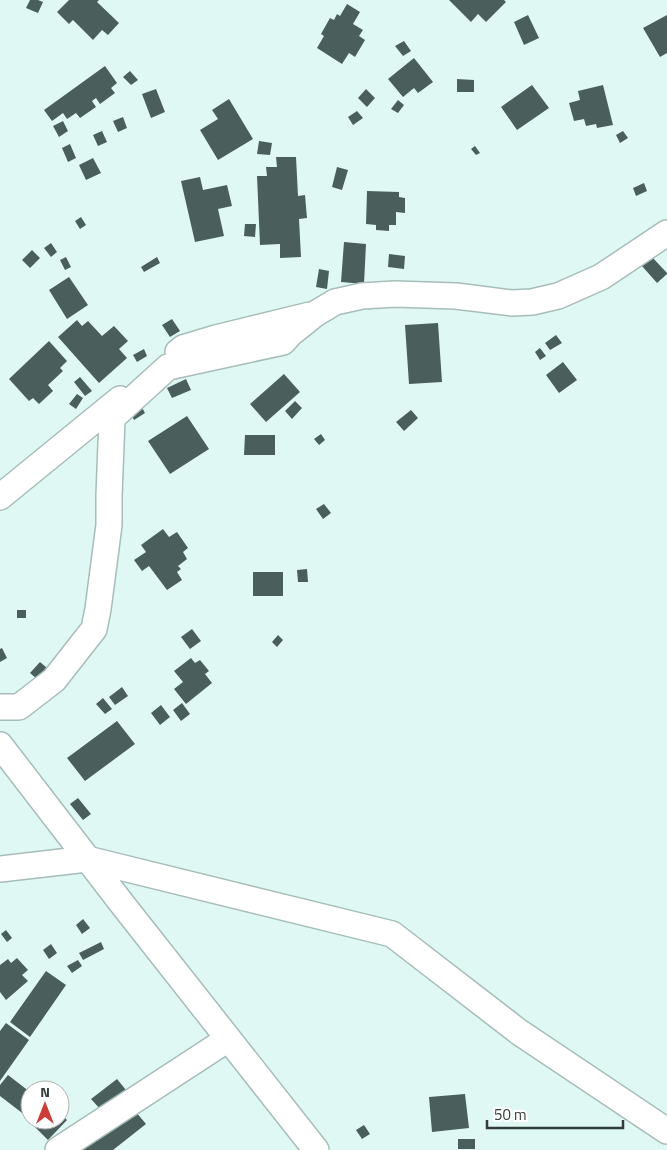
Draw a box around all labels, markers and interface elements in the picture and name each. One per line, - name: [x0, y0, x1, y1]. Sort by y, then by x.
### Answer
- north arrow: [20, 1080, 70, 1130]
- text: N: [40, 1081, 50, 1102]
- scale bar: [487, 1098, 623, 1130]
- text: 50 m: [494, 1103, 527, 1126]

